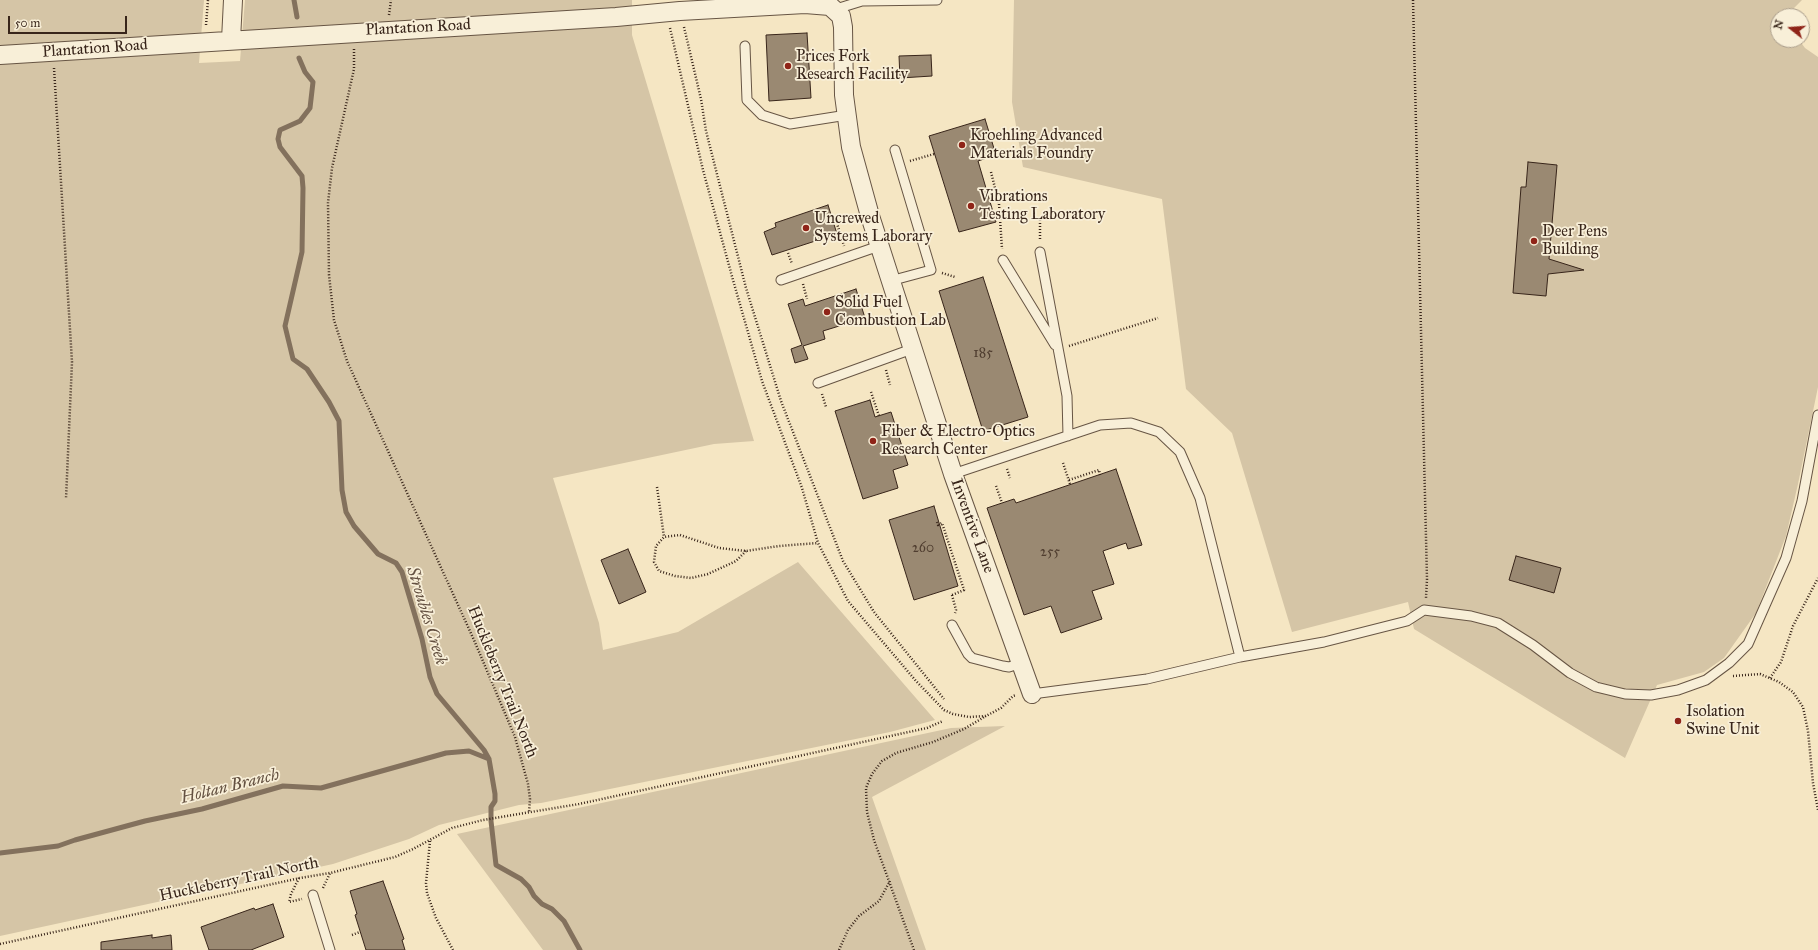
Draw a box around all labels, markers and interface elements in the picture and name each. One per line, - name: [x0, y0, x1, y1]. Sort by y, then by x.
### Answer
- scale bar: [10, 8, 129, 34]
- north arrow: [1770, 8, 1810, 48]
- text: 50 m: [15, 16, 40, 30]
- street label: Plantation Road: [365, 16, 471, 40]
- text: N: [1771, 18, 1787, 31]
- street label: Plantation Road: [42, 36, 148, 62]
- place label: Prices Fork Research Facility: [796, 47, 908, 85]
- marker: Prices Fork Research Facility: [783, 61, 793, 71]
- place label: Kroehling Advanced Materials Foundry: [970, 126, 1102, 164]
- marker: Kroehling Advanced Materials Foundry: [957, 140, 967, 150]
- place label: Vibrations Testing Laboratory: [979, 187, 1105, 225]
- marker: Vibrations Testing Laboratory: [966, 201, 976, 211]
- place label: Uncrewed Systems Laborary: [814, 209, 932, 247]
- place label: Deer Pens Building: [1542, 222, 1607, 260]
- marker: Uncrewed Systems Laborary: [801, 223, 811, 233]
- marker: Deer Pens Building: [1529, 236, 1539, 246]
- place label: Solid Fuel Combustion Lab: [835, 293, 946, 331]
- marker: Solid Fuel Combustion Lab: [822, 307, 832, 317]
- house number: 185: [973, 346, 993, 362]
- place label: Fiber & Electro-Optics Research Center: [881, 422, 1035, 460]
- marker: Fiber & Electro-Optics Research Center: [868, 436, 878, 446]
- street label: Inventive Lane: [946, 476, 998, 576]
- house number: 260: [912, 541, 934, 557]
- house number: 255: [1040, 545, 1060, 561]
- water label: Stroubles Creek: [401, 564, 451, 668]
- street label: Huckleberry Trail North: [463, 603, 541, 761]
- place label: Isolation Swine Unit: [1686, 702, 1760, 740]
- marker: Isolation Swine Unit: [1673, 716, 1683, 726]
- water label: Holtan Branch: [179, 765, 281, 809]
- street label: Huckleberry Trail North: [158, 854, 320, 906]

